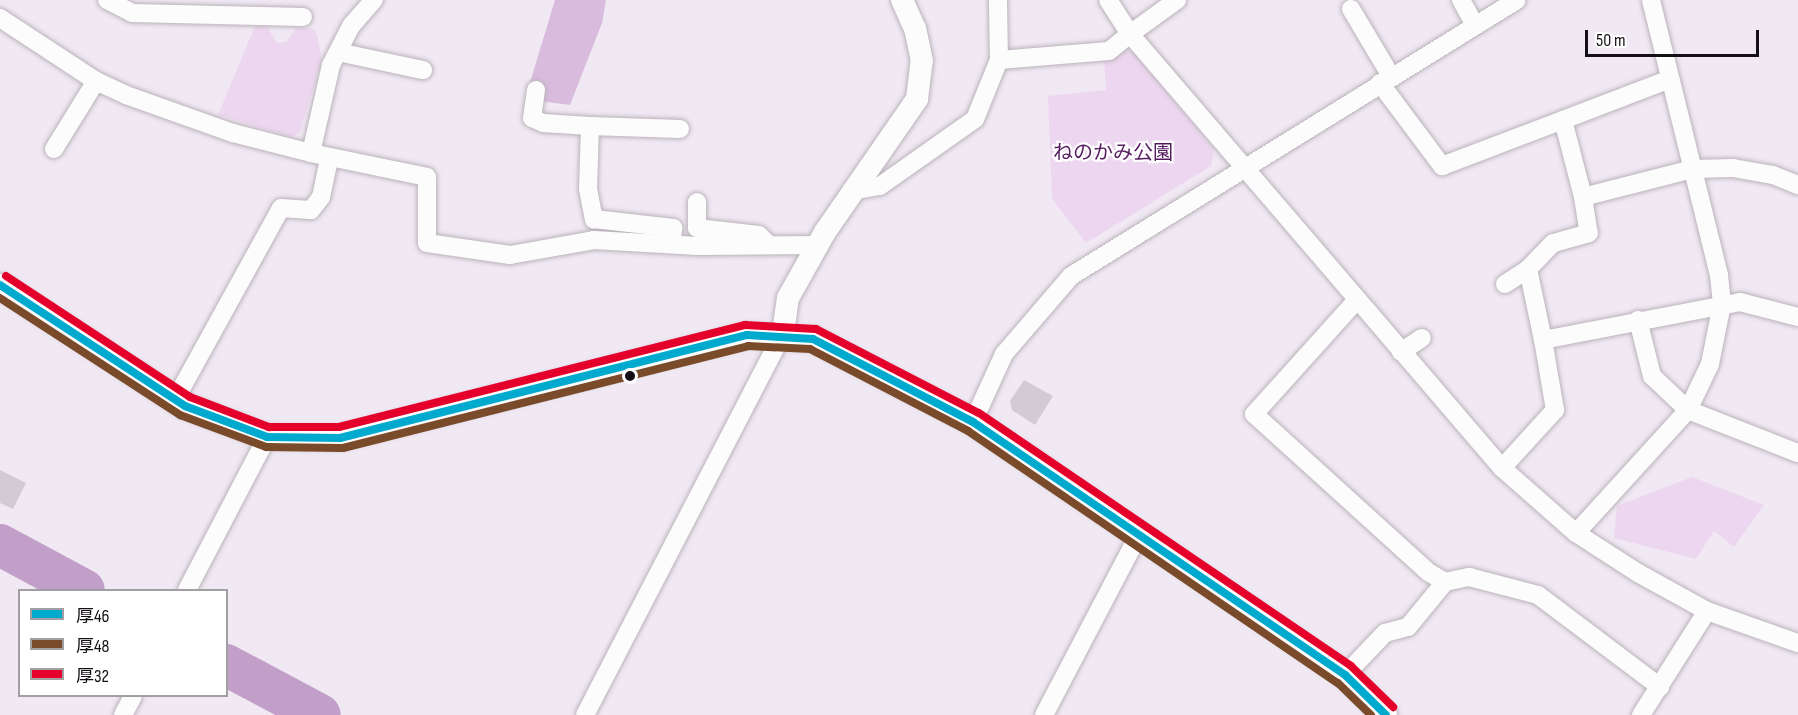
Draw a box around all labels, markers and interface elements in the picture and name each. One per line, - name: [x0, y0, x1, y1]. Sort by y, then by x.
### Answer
- scale bar: [1588, 18, 1762, 56]
- text: 50 m: [1596, 30, 1626, 51]
- park label: ねのかみ公園: [1053, 141, 1173, 165]
- unlabelled marker: [624, 370, 636, 382]
- legend: [18, 589, 228, 697]
- text: 厚46: [76, 606, 109, 627]
- text: 厚48: [76, 636, 109, 657]
- text: 厚32: [76, 666, 109, 687]

